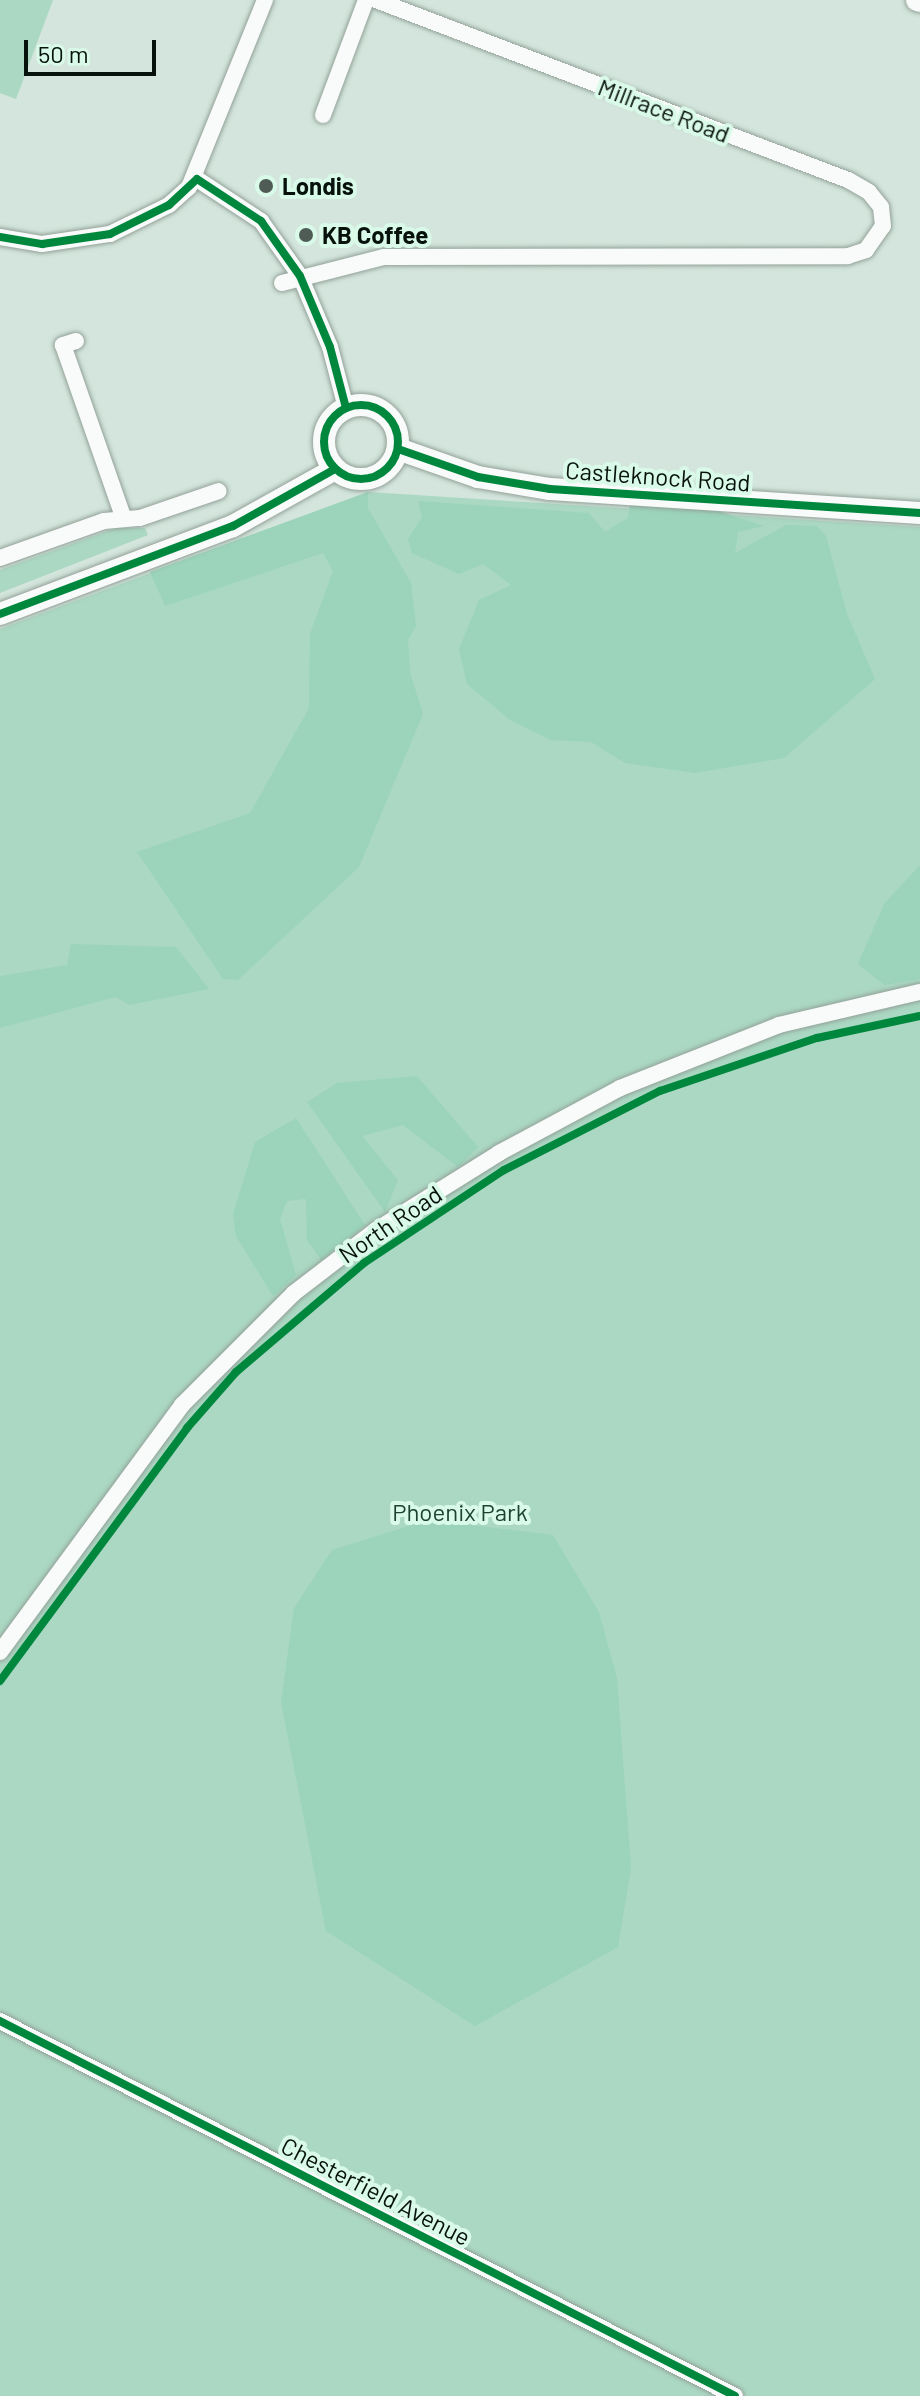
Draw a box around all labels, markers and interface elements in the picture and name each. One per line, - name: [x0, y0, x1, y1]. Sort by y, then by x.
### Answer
- scale bar: [28, 24, 160, 74]
- text: 50 m: [38, 39, 89, 68]
- street label: Millrace Road: [594, 72, 734, 148]
- place label: Londis: [282, 172, 354, 200]
- marker: Londis: [257, 177, 275, 195]
- place label: KB Coffee: [322, 221, 428, 249]
- marker: KB Coffee: [297, 226, 315, 244]
- street label: Castleknock Road: [564, 455, 752, 497]
- street label: North Road: [333, 1179, 447, 1269]
- park label: Phoenix Park: [392, 1498, 528, 1526]
- street label: Chesterfield Avenue: [277, 2131, 475, 2251]

